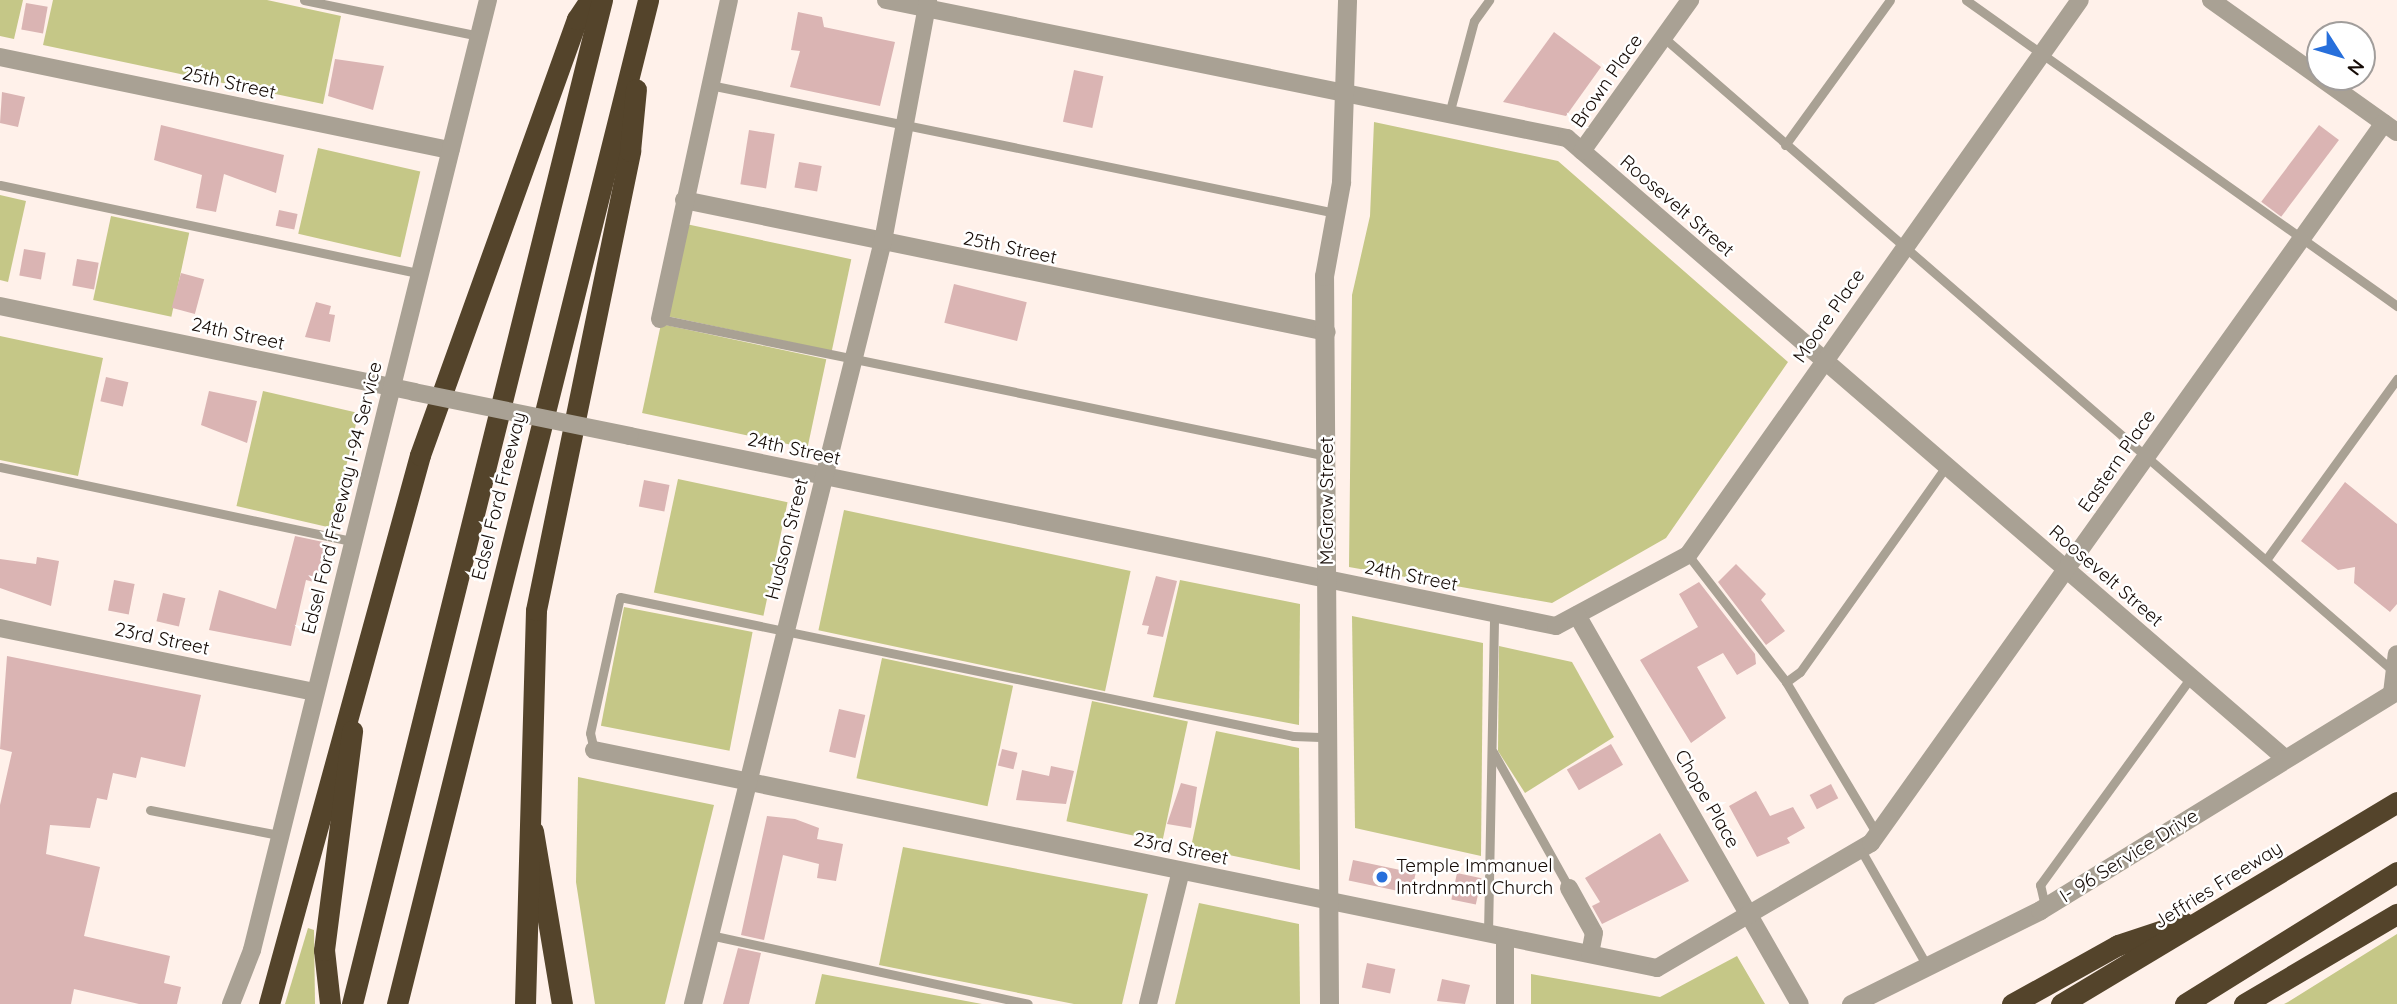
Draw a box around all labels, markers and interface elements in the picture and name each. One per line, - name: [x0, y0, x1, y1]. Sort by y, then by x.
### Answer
- north arrow: [2306, 21, 2376, 91]
- street label: Brown Place: [1566, 30, 1648, 132]
- text: N: [2342, 55, 2370, 80]
- street label: 25th Street: [180, 62, 278, 104]
- street label: Roosevelt Street: [1615, 150, 1739, 262]
- street label: 25th Street: [961, 227, 1059, 269]
- street label: Moore Place: [1788, 265, 1870, 367]
- street label: 24th Street: [189, 313, 287, 355]
- street label: Edsel Ford Freeway I-94 Service: [297, 359, 387, 637]
- street label: Eastern Place: [2073, 405, 2161, 517]
- street label: Edsel Ford Freeway: [467, 410, 531, 582]
- street label: 24th Street: [745, 428, 843, 470]
- street label: McGraw Street: [1316, 437, 1338, 565]
- street label: Hudson Street: [761, 476, 813, 602]
- street label: Roosevelt Street: [2044, 520, 2168, 632]
- street label: 24th Street: [1362, 556, 1460, 596]
- street label: 23rd Street: [113, 618, 211, 660]
- street label: Chope Place: [1670, 746, 1744, 852]
- street label: I- 96 Service Drive: [2056, 804, 2202, 908]
- street label: 23rd Street: [1132, 828, 1230, 870]
- street label: Jeffries Freeway: [2150, 836, 2286, 934]
- place label: Temple Immanuel Intrdnmntl Church: [1396, 855, 1553, 899]
- marker: Temple Immanuel Intrdnmntl Church: [1374, 869, 1390, 885]

